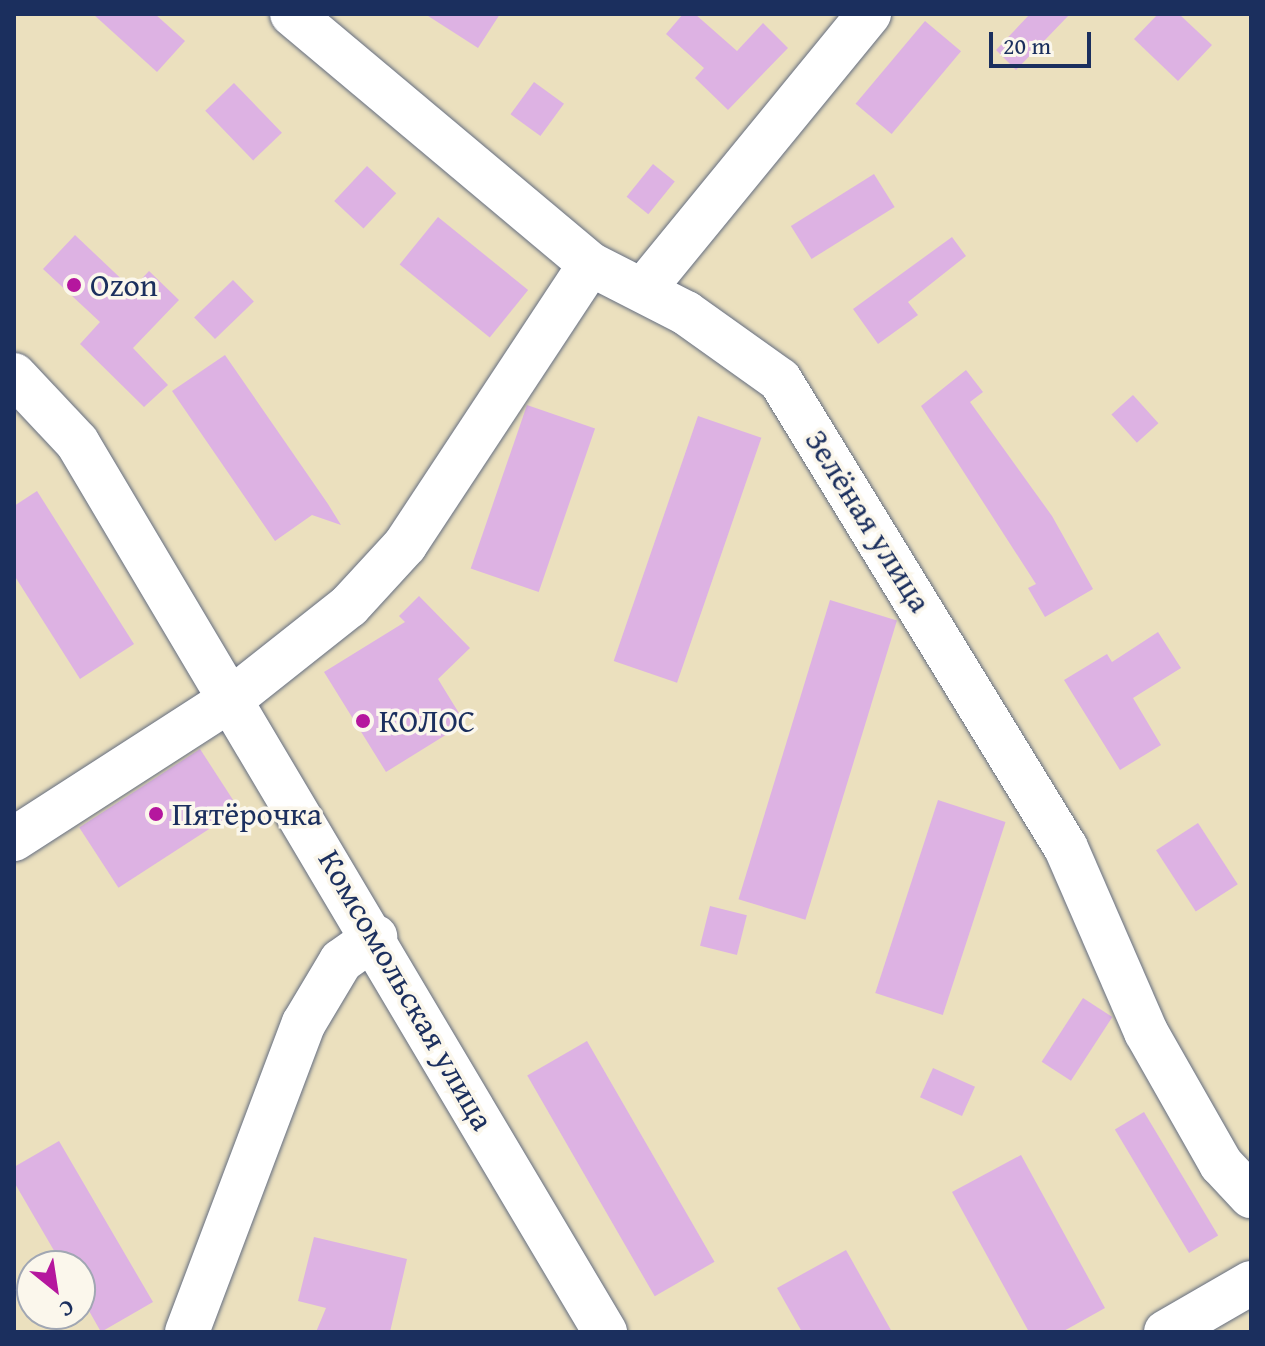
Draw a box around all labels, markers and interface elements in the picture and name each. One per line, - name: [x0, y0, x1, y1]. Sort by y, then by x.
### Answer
- scale bar: [993, 16, 1095, 66]
- text: 20 m: [1003, 28, 1051, 63]
- place label: Ozon: [90, 266, 158, 304]
- marker: Ozon: [65, 276, 83, 294]
- street label: Зелёная улица: [797, 423, 939, 619]
- place label: КОЛОС: [379, 702, 475, 740]
- marker: КОЛОС: [354, 712, 372, 730]
- place label: Пятёрочка: [172, 795, 322, 833]
- marker: Пятёрочка: [147, 805, 165, 823]
- street label: Комсомольская улица: [310, 843, 502, 1137]
- north arrow: [16, 1250, 96, 1330]
- text: С: [54, 1292, 80, 1326]

